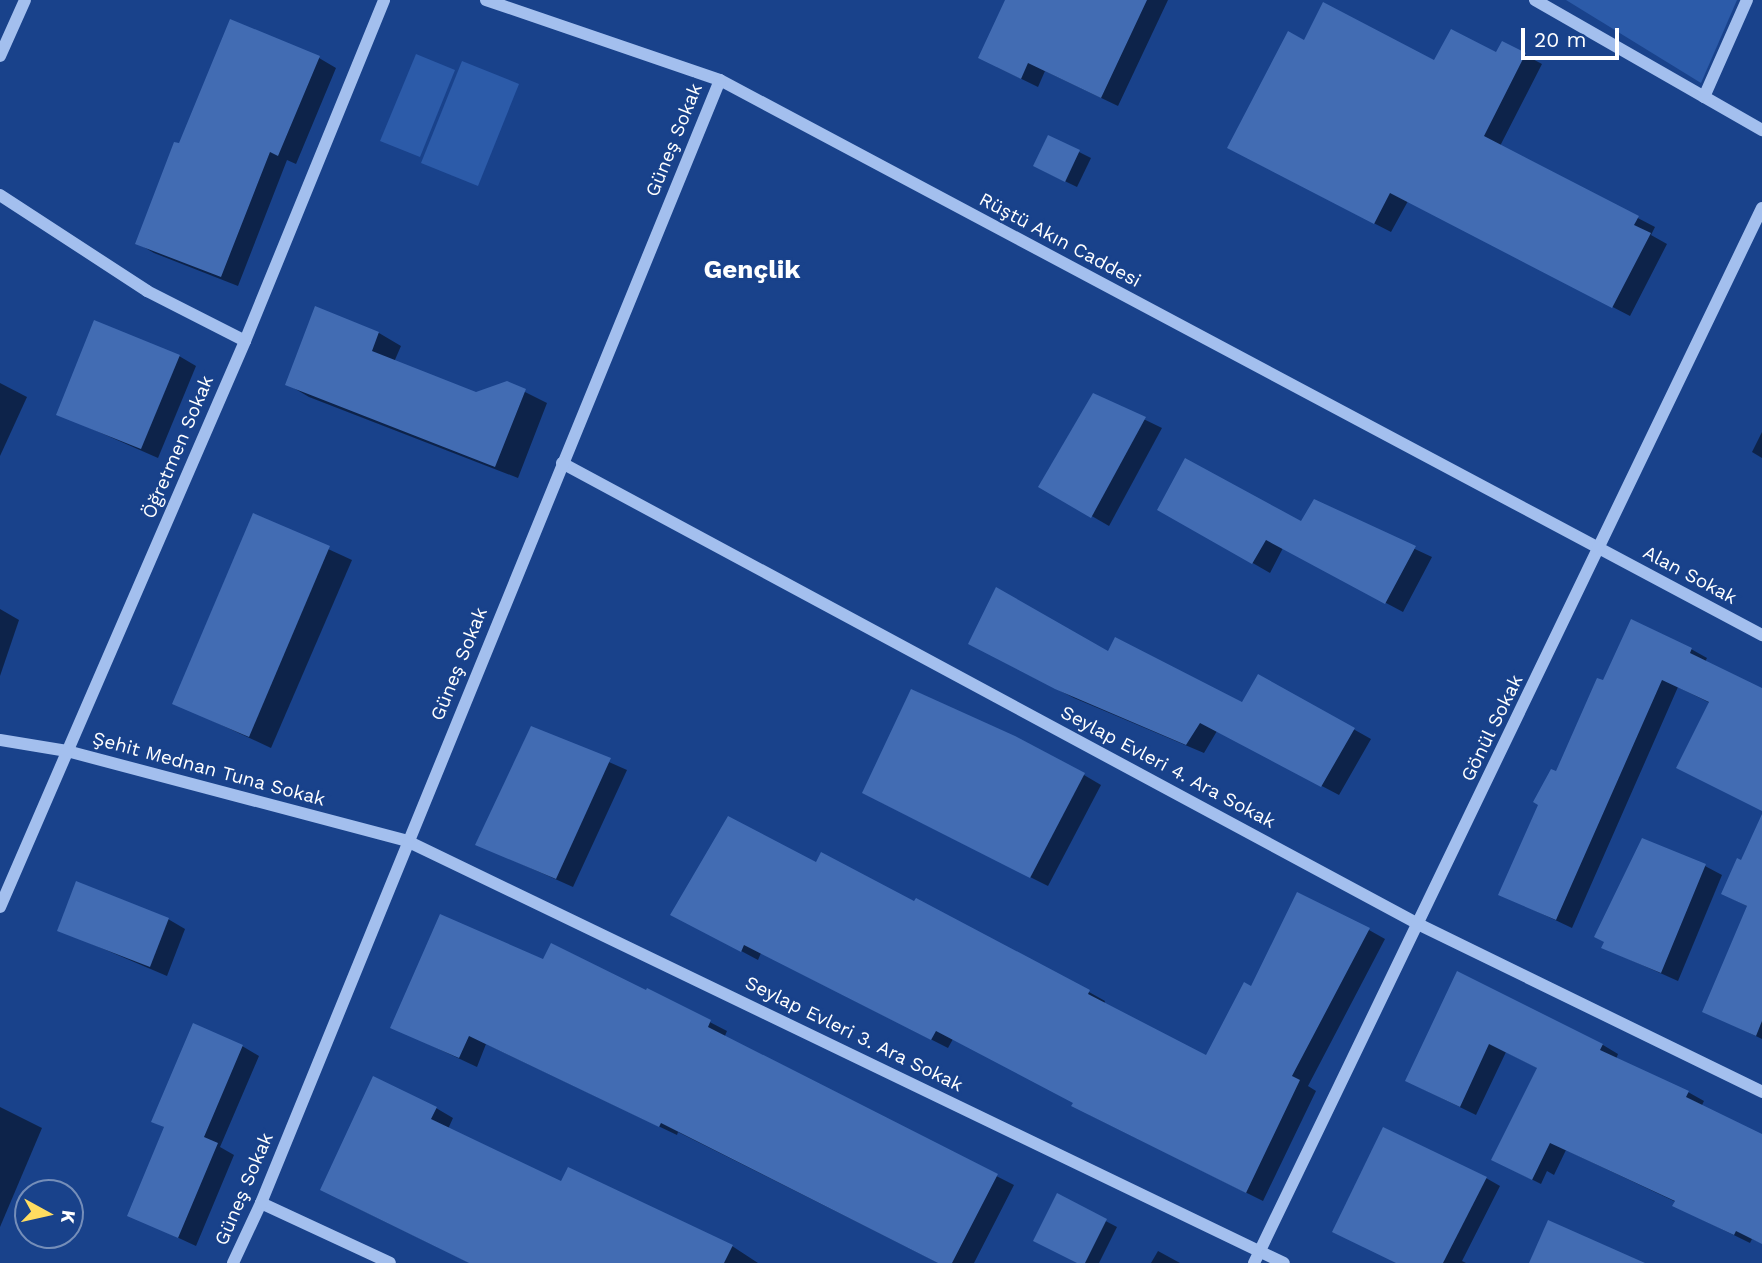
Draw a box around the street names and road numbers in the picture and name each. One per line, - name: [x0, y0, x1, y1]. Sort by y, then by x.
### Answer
- street label: Güneş Sokak: [641, 80, 707, 200]
- street label: Rüştü Akın Caddesi: [975, 188, 1145, 292]
- street label: Öğretmen Sokak: [138, 372, 218, 522]
- street label: Alan Sokak: [1639, 541, 1741, 609]
- street label: Güneş Sokak: [426, 604, 492, 724]
- street label: Gönül Sokak: [1456, 671, 1528, 785]
- street label: Seylap Evleri 4. Ara Sokak: [1056, 700, 1280, 834]
- street label: Şehit Mednan Tuna Sokak: [90, 727, 328, 811]
- street label: Seylap Evleri 3. Ara Sokak: [741, 971, 967, 1097]
- street label: Güneş Sokak: [210, 1129, 278, 1249]

